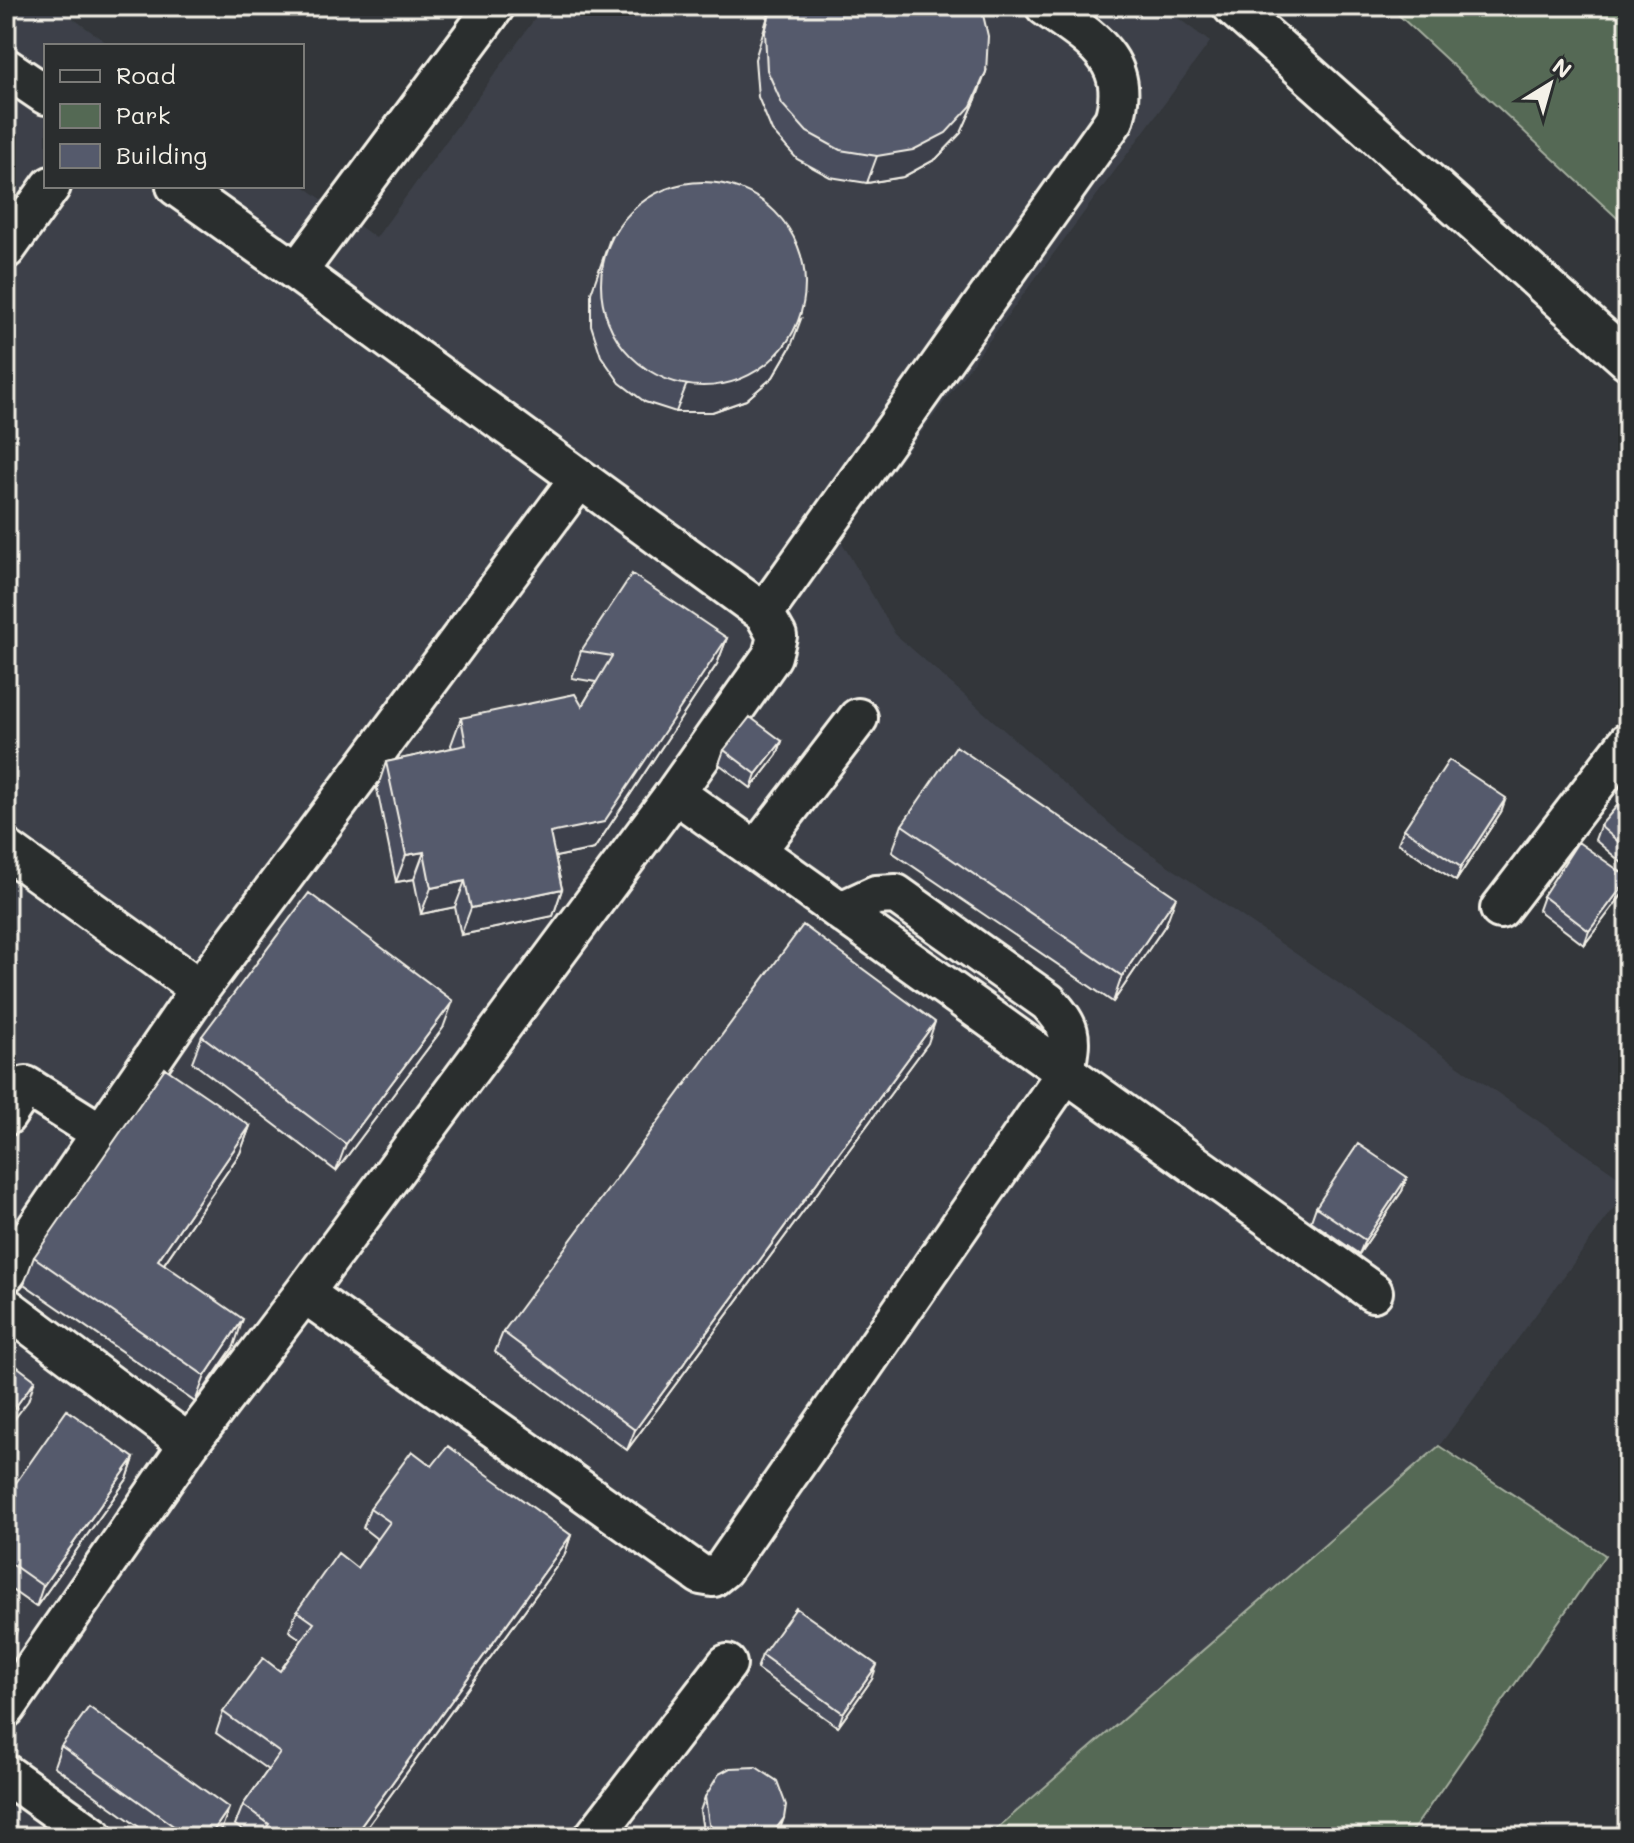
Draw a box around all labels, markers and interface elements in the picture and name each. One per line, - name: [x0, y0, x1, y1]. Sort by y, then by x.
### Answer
- legend: [44, 44, 304, 188]
- north arrow: [1510, 44, 1590, 124]
- text: N: [1547, 51, 1578, 84]
- text: Road: [116, 59, 176, 90]
- text: Park: [116, 99, 170, 130]
- text: Building: [116, 139, 207, 170]

